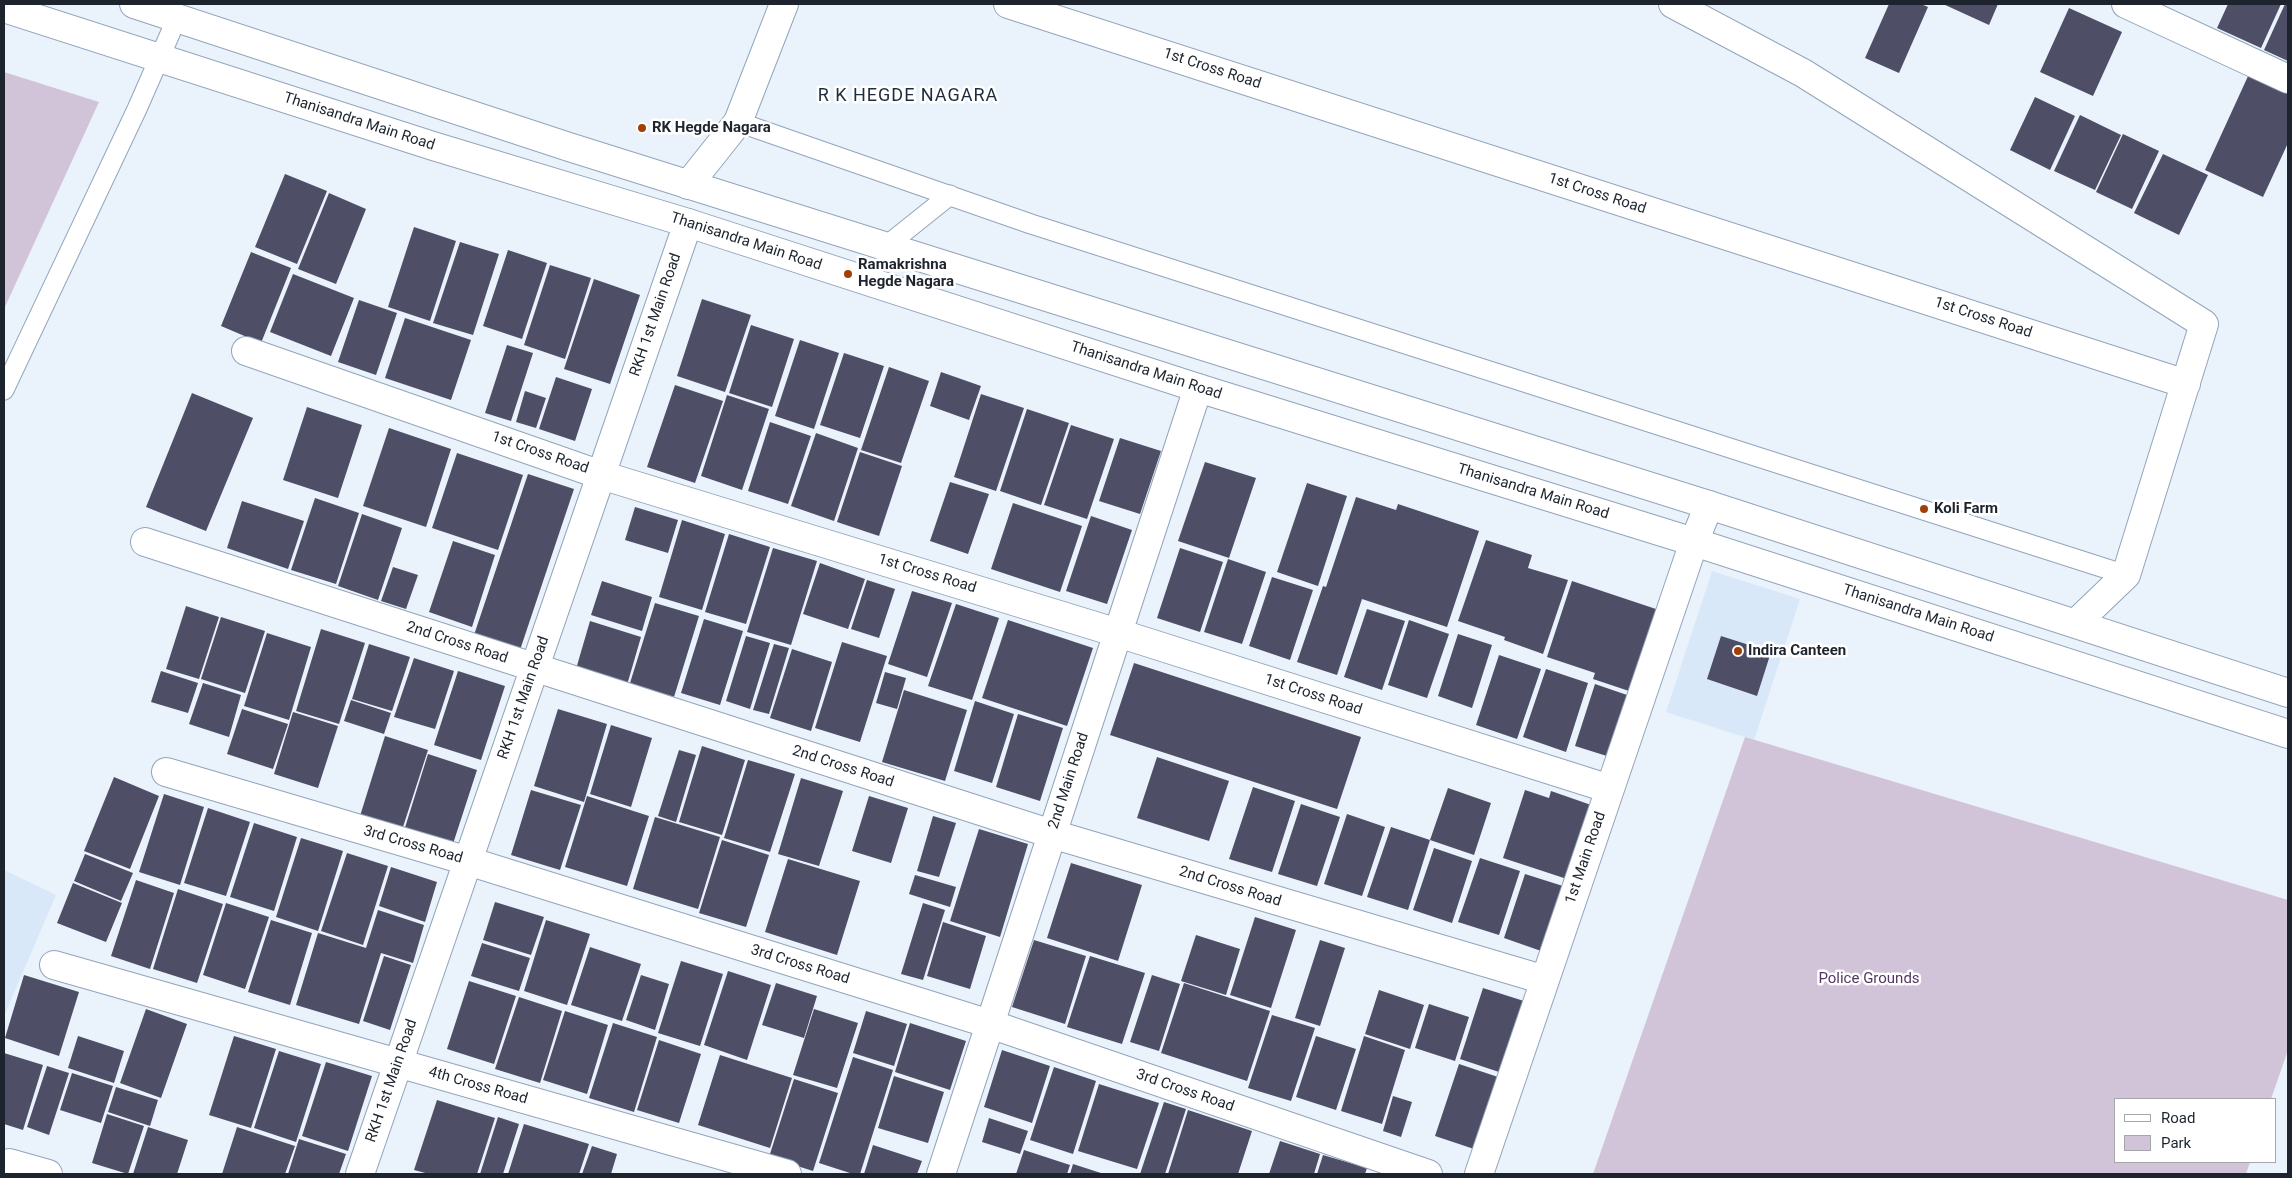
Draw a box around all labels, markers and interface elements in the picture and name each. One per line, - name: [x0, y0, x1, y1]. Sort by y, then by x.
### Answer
- street label: 1st Cross Road: [1161, 45, 1263, 93]
- district label: R K HEGDE NAGARA: [816, 85, 1000, 107]
- street label: Thanisandra Main Road: [281, 89, 437, 155]
- place label: RK Hegde Nagara: [652, 119, 771, 137]
- marker: RK Hegde Nagara: [636, 122, 648, 134]
- street label: 1st Cross Road: [1546, 170, 1648, 218]
- street label: Thanisandra Main Road: [668, 209, 824, 275]
- street label: RKH 1st Main Road: [626, 251, 686, 379]
- place label: Ramakrishna Hegde Nagara: [858, 256, 954, 291]
- marker: Ramakrishna Hegde Nagara: [842, 268, 854, 280]
- street label: 1st Cross Road: [1932, 294, 2034, 342]
- street label: Thanisandra Main Road: [1068, 338, 1224, 404]
- street label: 1st Cross Road: [489, 428, 591, 478]
- street label: Thanisandra Main Road: [1455, 460, 1611, 524]
- place label: Koli Farm: [1934, 500, 1998, 518]
- marker: Koli Farm: [1918, 503, 1930, 515]
- street label: 1st Cross Road: [876, 551, 978, 597]
- street label: Thanisandra Main Road: [1840, 581, 1996, 647]
- street label: 2nd Cross Road: [404, 618, 510, 668]
- street label: RKH 1st Main Road: [494, 634, 554, 762]
- place label: Indira Canteen: [1748, 642, 1846, 660]
- marker: Indira Canteen: [1732, 645, 1744, 657]
- street label: 1st Cross Road: [1262, 671, 1364, 719]
- street label: 2nd Main Road: [1045, 731, 1093, 831]
- street label: 2nd Cross Road: [790, 742, 896, 792]
- street label: 1st Main Road: [1562, 810, 1610, 906]
- street label: 3rd Cross Road: [361, 822, 465, 868]
- street label: 2nd Cross Road: [1177, 863, 1283, 911]
- street label: 3rd Cross Road: [748, 941, 852, 989]
- park label: Police Grounds: [1818, 970, 1920, 988]
- street label: RKH 1st Main Road: [362, 1017, 422, 1145]
- street label: 4th Cross Road: [426, 1063, 530, 1109]
- street label: 3rd Cross Road: [1134, 1066, 1236, 1116]
- legend: [2114, 1098, 2277, 1163]
- text: Road: [2161, 1109, 2195, 1127]
- text: Park: [2161, 1134, 2191, 1152]

